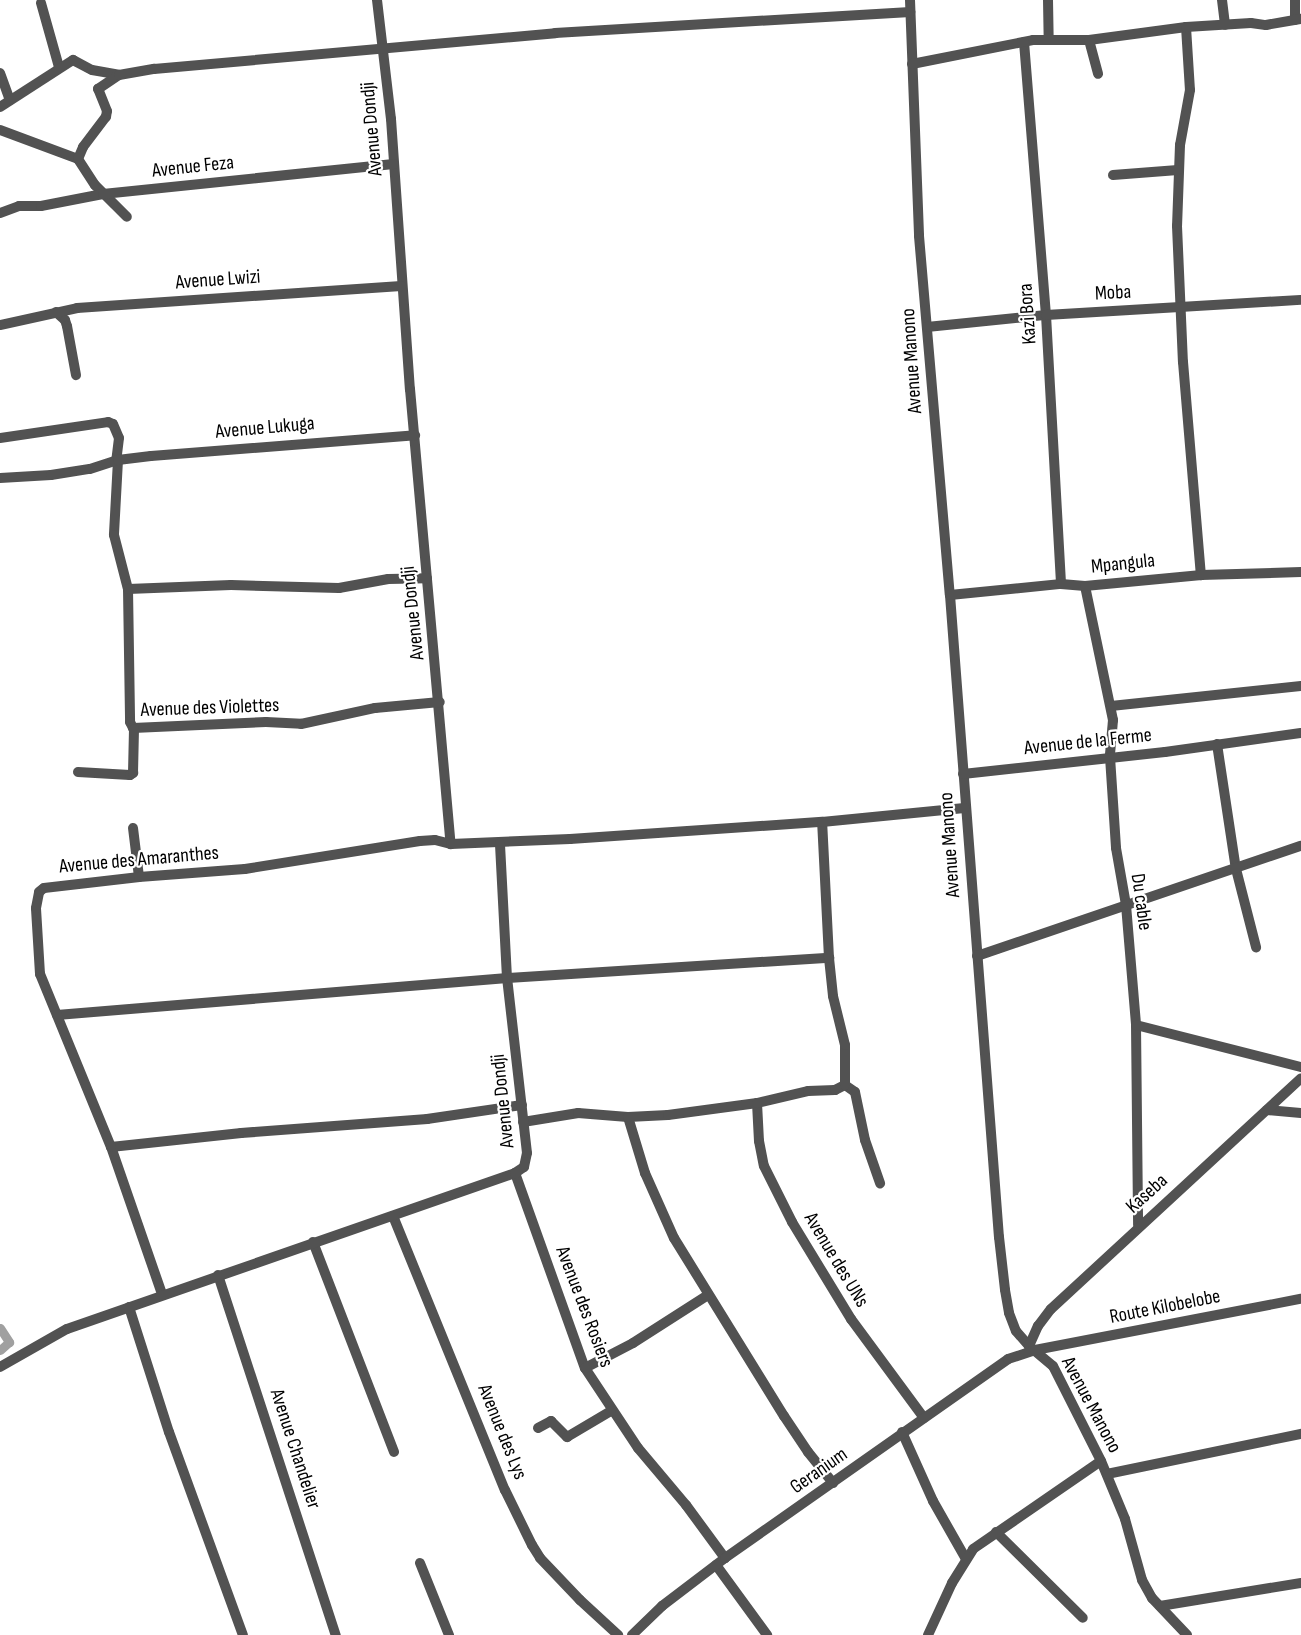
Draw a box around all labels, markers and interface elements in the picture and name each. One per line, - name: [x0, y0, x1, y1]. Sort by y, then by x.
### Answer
- street label: Avenue Dondji: [356, 81, 388, 177]
- street label: Avenue Feza: [151, 151, 235, 183]
- street label: Avenue Lwizi: [175, 265, 261, 295]
- street label: Moba: [1094, 280, 1132, 306]
- street label: Kazi Bora: [1014, 283, 1042, 345]
- street label: Avenue Manono: [896, 308, 928, 414]
- street label: Avenue Lukuga: [215, 412, 315, 444]
- street label: Mpangula: [1090, 549, 1156, 579]
- street label: Avenue Dondji: [396, 565, 430, 661]
- street label: Avenue des Violettes: [140, 694, 280, 722]
- street label: Avenue de la Ferme: [1023, 723, 1153, 761]
- street label: Avenue Manono: [934, 792, 966, 898]
- street label: Avenue des Amaranthes: [58, 841, 220, 879]
- street label: Du cable: [1125, 872, 1157, 932]
- street label: Avenue Dondji: [486, 1053, 520, 1149]
- street label: Kaseba: [1121, 1169, 1173, 1219]
- street label: Avenue des UNs: [798, 1208, 874, 1312]
- street label: Avenue des Rosiers: [550, 1243, 618, 1371]
- street label: Route Kilobelobe: [1108, 1285, 1222, 1329]
- street label: Avenue Manono: [1056, 1353, 1126, 1457]
- street label: Avenue des Lys: [472, 1381, 532, 1483]
- street label: Avenue Chandelier: [264, 1386, 326, 1512]
- street label: Geranium: [786, 1443, 852, 1499]

